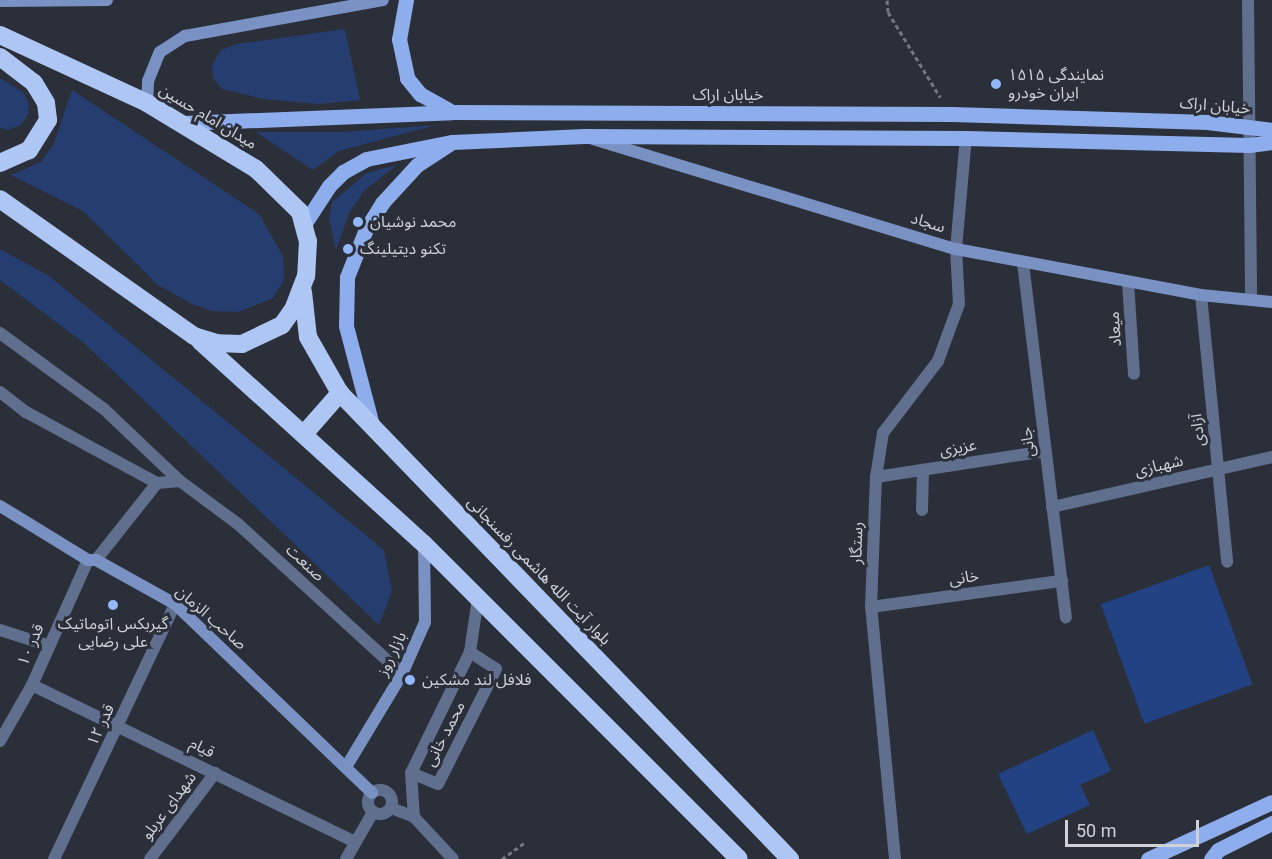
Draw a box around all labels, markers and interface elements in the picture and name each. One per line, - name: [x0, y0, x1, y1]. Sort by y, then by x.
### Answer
- place label: نمایندگی ۱۵۱۵ ایران خودرو: [1008, 65, 1104, 103]
- marker: نمایندگی ۱۵۱۵ ایران خودرو: [989, 77, 1003, 91]
- street label: میدان امام حسین: [156, 80, 260, 154]
- street label: خیابان اراک: [692, 85, 764, 105]
- street label: خیابان اراک: [1179, 93, 1251, 119]
- street label: سجاد: [908, 209, 948, 237]
- place label: محمد نوشیان: [370, 212, 456, 232]
- marker: محمد نوشیان: [351, 215, 365, 229]
- place label: تکنو دیتیلینگ: [360, 239, 446, 259]
- marker: تکنو دیتیلینگ: [341, 242, 355, 256]
- street label: میعاد: [1104, 311, 1126, 347]
- street label: آزادی: [1187, 413, 1209, 447]
- street label: جانی: [1017, 426, 1039, 458]
- street label: عزیزی: [938, 436, 978, 460]
- street label: شهبازی: [1133, 451, 1185, 481]
- street label: بلوار آیت الله هاشمی رفسنجانی: [463, 493, 615, 649]
- street label: رستگار: [847, 521, 867, 565]
- street label: صنعت: [282, 540, 328, 586]
- street label: خانی: [948, 566, 980, 590]
- street label: صاحب الزمان: [172, 582, 250, 654]
- marker: گیربکس اتوماتیک علی رضایی: [106, 598, 120, 612]
- place label: گیربکس اتوماتیک علی رضایی: [58, 614, 168, 652]
- street label: قدر ۱۰: [14, 621, 48, 669]
- street label: بازار روز: [373, 629, 411, 679]
- place label: فلافل لند مشکین: [422, 670, 531, 690]
- marker: فلافل لند مشکین: [403, 673, 417, 687]
- street label: محمد خانی: [420, 698, 470, 770]
- street label: قدر ۱۲: [83, 701, 119, 749]
- street label: قیام: [186, 734, 218, 762]
- street label: شهدای عربلو: [137, 768, 201, 844]
- scale bar: [1068, 808, 1202, 846]
- text: 50 m: [1076, 820, 1116, 841]

